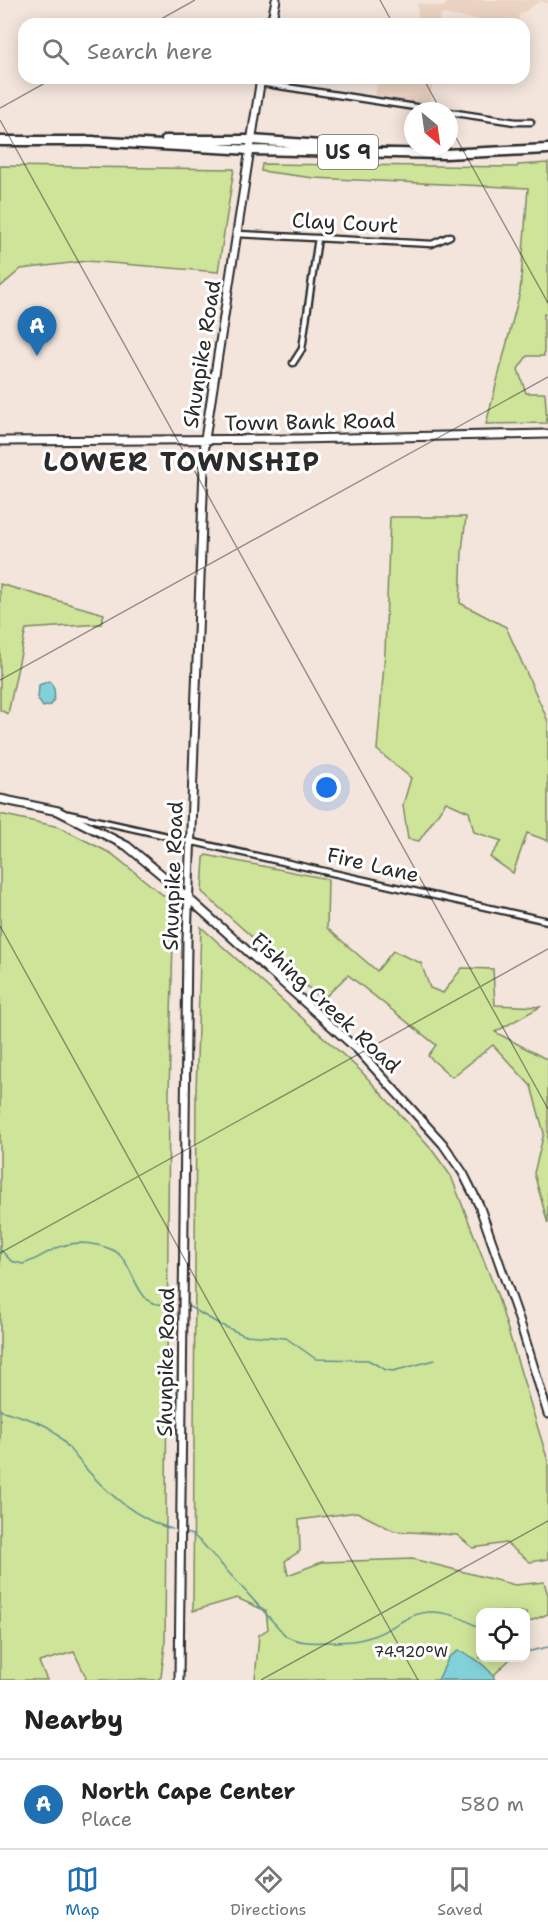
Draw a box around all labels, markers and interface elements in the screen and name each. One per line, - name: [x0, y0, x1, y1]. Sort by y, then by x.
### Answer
- search box: [18, 18, 530, 84]
- icon: search: [39, 35, 72, 68]
- text: Search here: [87, 37, 213, 66]
- north arrow: [404, 102, 458, 156]
- road number: US 9: [318, 135, 378, 169]
- street label: Clay Court: [291, 206, 399, 240]
- street label: Shunpike Road: [176, 278, 228, 430]
- pin: A: [18, 306, 57, 356]
- street label: Town Bank Road: [224, 407, 396, 437]
- district label: LOWER TOWNSHIP: [43, 443, 321, 480]
- your location: [312, 773, 341, 802]
- street label: Shunpike Road: [156, 801, 190, 951]
- street label: Fire Lane: [324, 841, 422, 889]
- street label: Fishing Creek Road: [245, 926, 407, 1080]
- street label: Shunpike Road: [151, 1287, 181, 1437]
- map controls: [476, 1608, 530, 1662]
- button: locate: [476, 1608, 530, 1662]
- text: 74.920°W: [374, 1642, 448, 1662]
- text: Nearby: [24, 1702, 123, 1737]
- text: North Cape Center: [81, 1777, 295, 1806]
- text: A: [36, 1791, 51, 1817]
- text: 580 m: [461, 1791, 524, 1817]
- text: Place: [81, 1806, 132, 1832]
- tab: Map: [65, 1863, 100, 1920]
- tab: Directions: [230, 1863, 307, 1920]
- tab: Saved: [437, 1863, 483, 1920]

